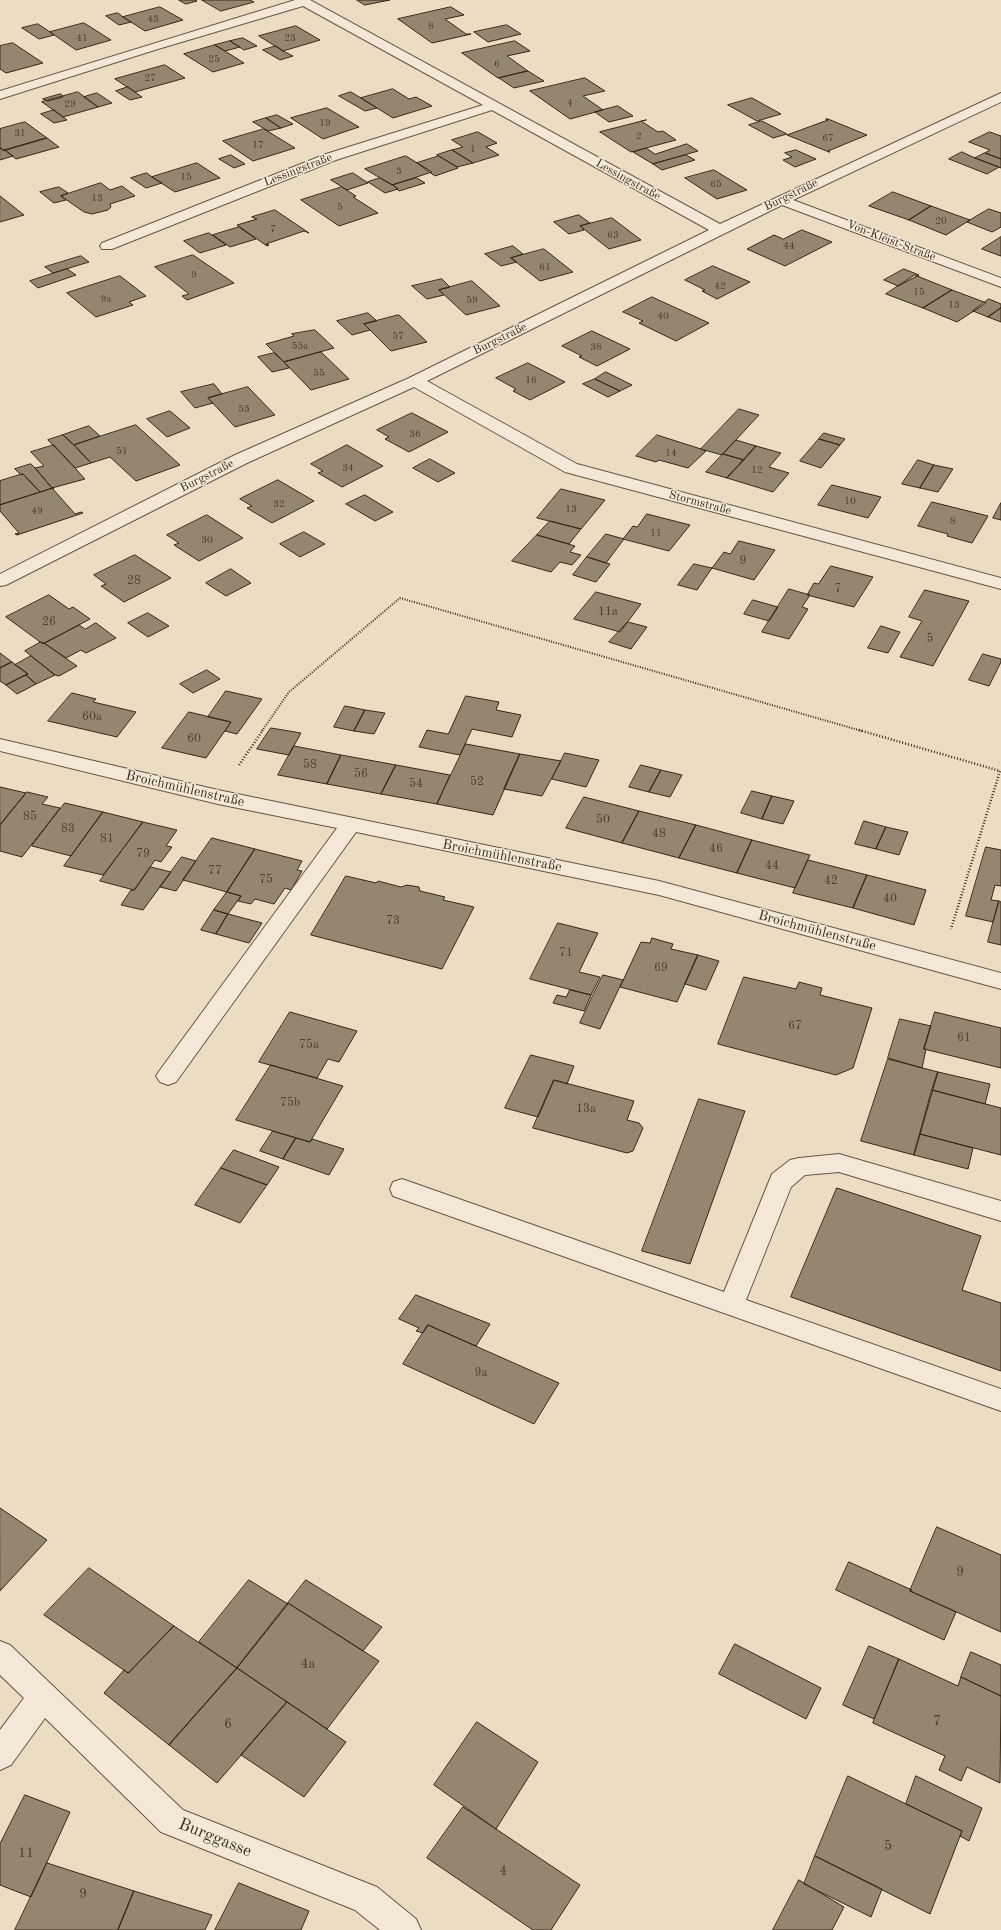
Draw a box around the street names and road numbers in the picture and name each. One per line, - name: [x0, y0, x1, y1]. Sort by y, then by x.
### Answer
- street label: Lessingstraße: [262, 150, 334, 190]
- street label: Lessingstraße: [593, 156, 663, 204]
- street label: Burgstraße: [762, 176, 820, 214]
- street label: Von-Kleist-Straße: [844, 217, 938, 265]
- street label: Burgstraße: [471, 320, 529, 358]
- street label: Burgstraße: [178, 456, 236, 496]
- street label: Stormstraße: [667, 488, 733, 518]
- street label: Broichmühlenstraße: [124, 767, 246, 811]
- street label: Broichmühlenstraße: [441, 836, 563, 876]
- street label: Broichmühlenstraße: [756, 907, 878, 955]
- street label: Burggasse: [175, 1814, 255, 1862]

